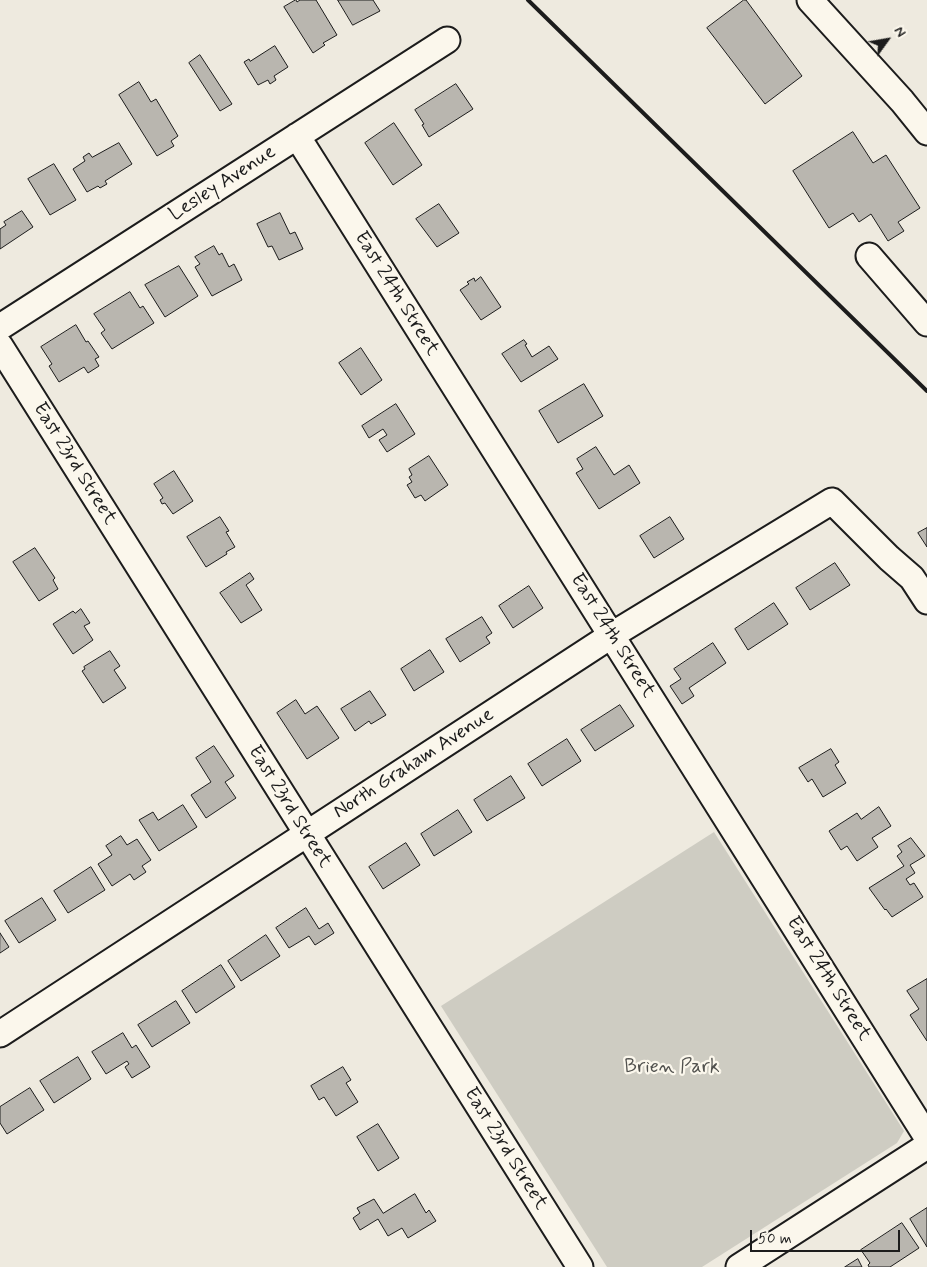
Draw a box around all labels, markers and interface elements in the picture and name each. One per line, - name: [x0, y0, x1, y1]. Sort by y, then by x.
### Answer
- north arrow: [862, 15, 912, 65]
- text: N: [890, 23, 910, 41]
- street label: Lesley Avenue: [165, 141, 281, 227]
- street label: East 24th Street: [348, 227, 444, 361]
- street label: East 23rd Street: [27, 398, 121, 530]
- street label: East 24th Street: [564, 569, 660, 703]
- street label: North Graham Avenue: [329, 703, 499, 825]
- street label: East 23rd Street: [242, 741, 336, 873]
- street label: East 24th Street: [780, 912, 876, 1046]
- park label: Brien Park: [624, 1056, 720, 1080]
- street label: East 23rd Street: [458, 1083, 552, 1215]
- scale bar: [752, 1220, 902, 1252]
- text: 50 m: [758, 1229, 792, 1249]

